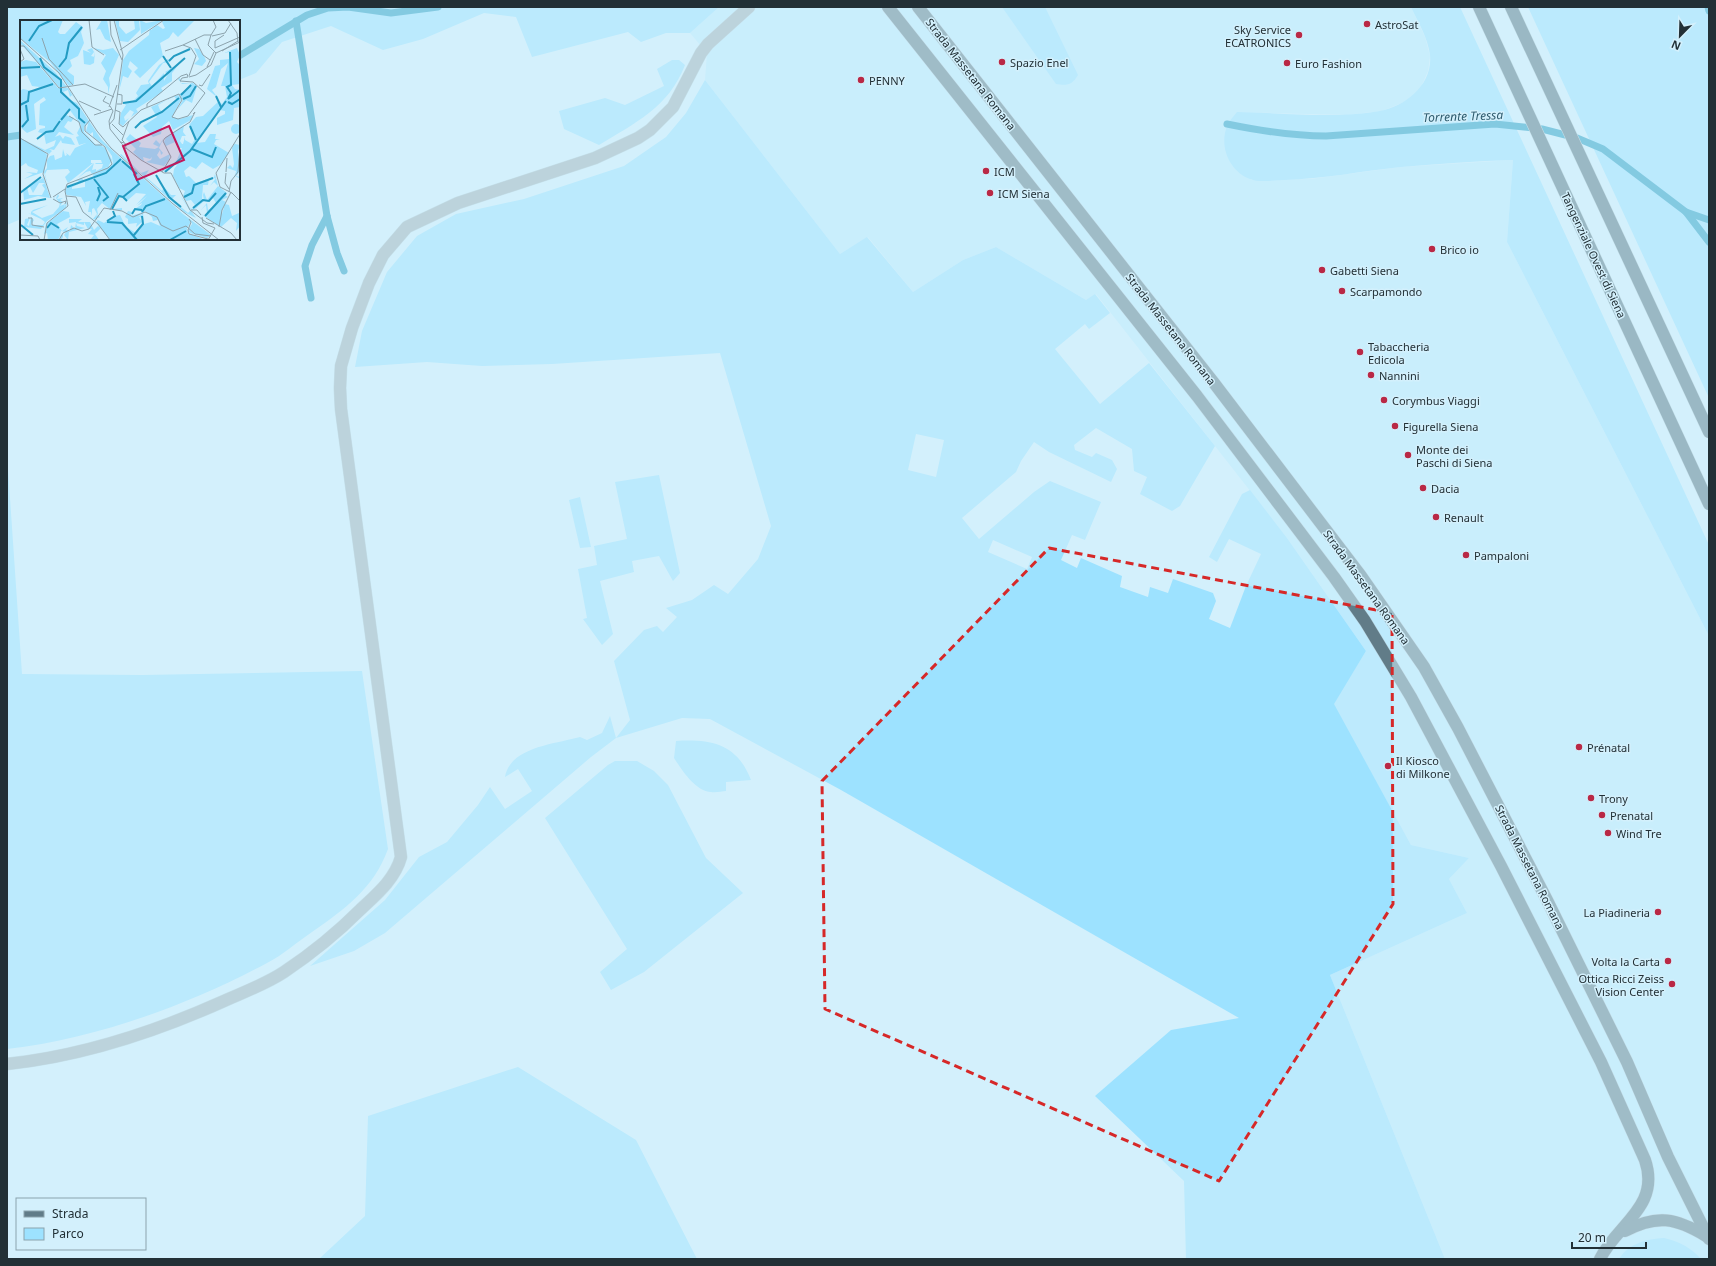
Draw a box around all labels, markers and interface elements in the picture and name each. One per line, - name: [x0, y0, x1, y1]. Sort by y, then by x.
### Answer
- street label: Strada Massetana Romana: [923, 15, 1019, 133]
- north arrow: [1660, 16, 1700, 56]
- place label: AstroSat: [1375, 17, 1418, 32]
- marker: AstroSat: [1362, 19, 1372, 29]
- inset map: [20, 20, 240, 240]
- place label: Sky Service ECATRONICS: [1225, 22, 1291, 50]
- marker: Sky Service ECATRONICS: [1294, 30, 1304, 40]
- text: N: [1669, 37, 1683, 54]
- place label: Spazio Enel: [1010, 55, 1068, 70]
- place label: Euro Fashion: [1295, 56, 1362, 71]
- marker: Spazio Enel: [997, 57, 1007, 67]
- marker: Euro Fashion: [1282, 58, 1292, 68]
- place label: PENNY: [869, 73, 905, 88]
- marker: PENNY: [856, 75, 866, 85]
- water label: Torrente Tressa: [1423, 106, 1504, 126]
- place label: ICM: [994, 164, 1015, 179]
- marker: ICM: [981, 166, 991, 176]
- place label: ICM Siena: [998, 186, 1050, 201]
- marker: ICM Siena: [985, 188, 995, 198]
- street label: Tangenziale Ovest di Siena: [1558, 190, 1630, 320]
- place label: Brico io: [1440, 242, 1479, 257]
- marker: Brico io: [1427, 244, 1437, 254]
- place label: Gabetti Siena: [1330, 263, 1399, 278]
- marker: Gabetti Siena: [1317, 265, 1327, 275]
- street label: Strada Massetana Romana: [1123, 270, 1219, 388]
- place label: Scarpamondo: [1350, 284, 1422, 299]
- marker: Scarpamondo: [1337, 286, 1347, 296]
- place label: Tabaccheria Edicola: [1368, 339, 1429, 367]
- marker: Tabaccheria Edicola: [1355, 347, 1365, 357]
- place label: Nannini: [1379, 368, 1420, 383]
- marker: Nannini: [1366, 370, 1376, 380]
- place label: Corymbus Viaggi: [1392, 393, 1480, 408]
- marker: Corymbus Viaggi: [1379, 395, 1389, 405]
- place label: Figurella Siena: [1403, 419, 1478, 434]
- marker: Figurella Siena: [1390, 421, 1400, 431]
- place label: Monte dei Paschi di Siena: [1416, 442, 1492, 470]
- marker: Monte dei Paschi di Siena: [1403, 450, 1413, 460]
- place label: Dacia: [1431, 481, 1460, 496]
- marker: Dacia: [1418, 483, 1428, 493]
- place label: Renault: [1444, 510, 1484, 525]
- marker: Renault: [1431, 512, 1441, 522]
- street label: Strada Massetana Romana: [1320, 527, 1414, 647]
- place label: Pampaloni: [1474, 548, 1529, 563]
- marker: Pampaloni: [1461, 550, 1471, 560]
- place label: Prénatal: [1587, 740, 1630, 755]
- marker: Prénatal: [1574, 742, 1584, 752]
- place label: Il Kiosco di Milkone: [1396, 753, 1450, 781]
- marker: Il Kiosco di Milkone: [1383, 761, 1393, 771]
- place label: Trony: [1599, 791, 1628, 806]
- marker: Trony: [1586, 793, 1596, 803]
- street label: Strada Massetana Romana: [1492, 802, 1568, 932]
- place label: Prenatal: [1610, 808, 1653, 823]
- marker: Prenatal: [1597, 810, 1607, 820]
- place label: Wind Tre: [1616, 826, 1662, 841]
- marker: Wind Tre: [1603, 828, 1613, 838]
- place label: La Piadineria: [1583, 905, 1650, 920]
- marker: La Piadineria: [1653, 907, 1663, 917]
- place label: Volta la Carta: [1591, 954, 1660, 969]
- marker: Volta la Carta: [1663, 956, 1673, 966]
- place label: Ottica Ricci Zeiss Vision Center: [1579, 971, 1664, 999]
- marker: Ottica Ricci Zeiss Vision Center: [1667, 979, 1677, 989]
- legend: [16, 1198, 146, 1250]
- text: Strada: [52, 1205, 88, 1222]
- scale bar: [1572, 1224, 1646, 1250]
- text: Parco: [52, 1225, 84, 1242]
- text: 20 m: [1578, 1229, 1606, 1246]

